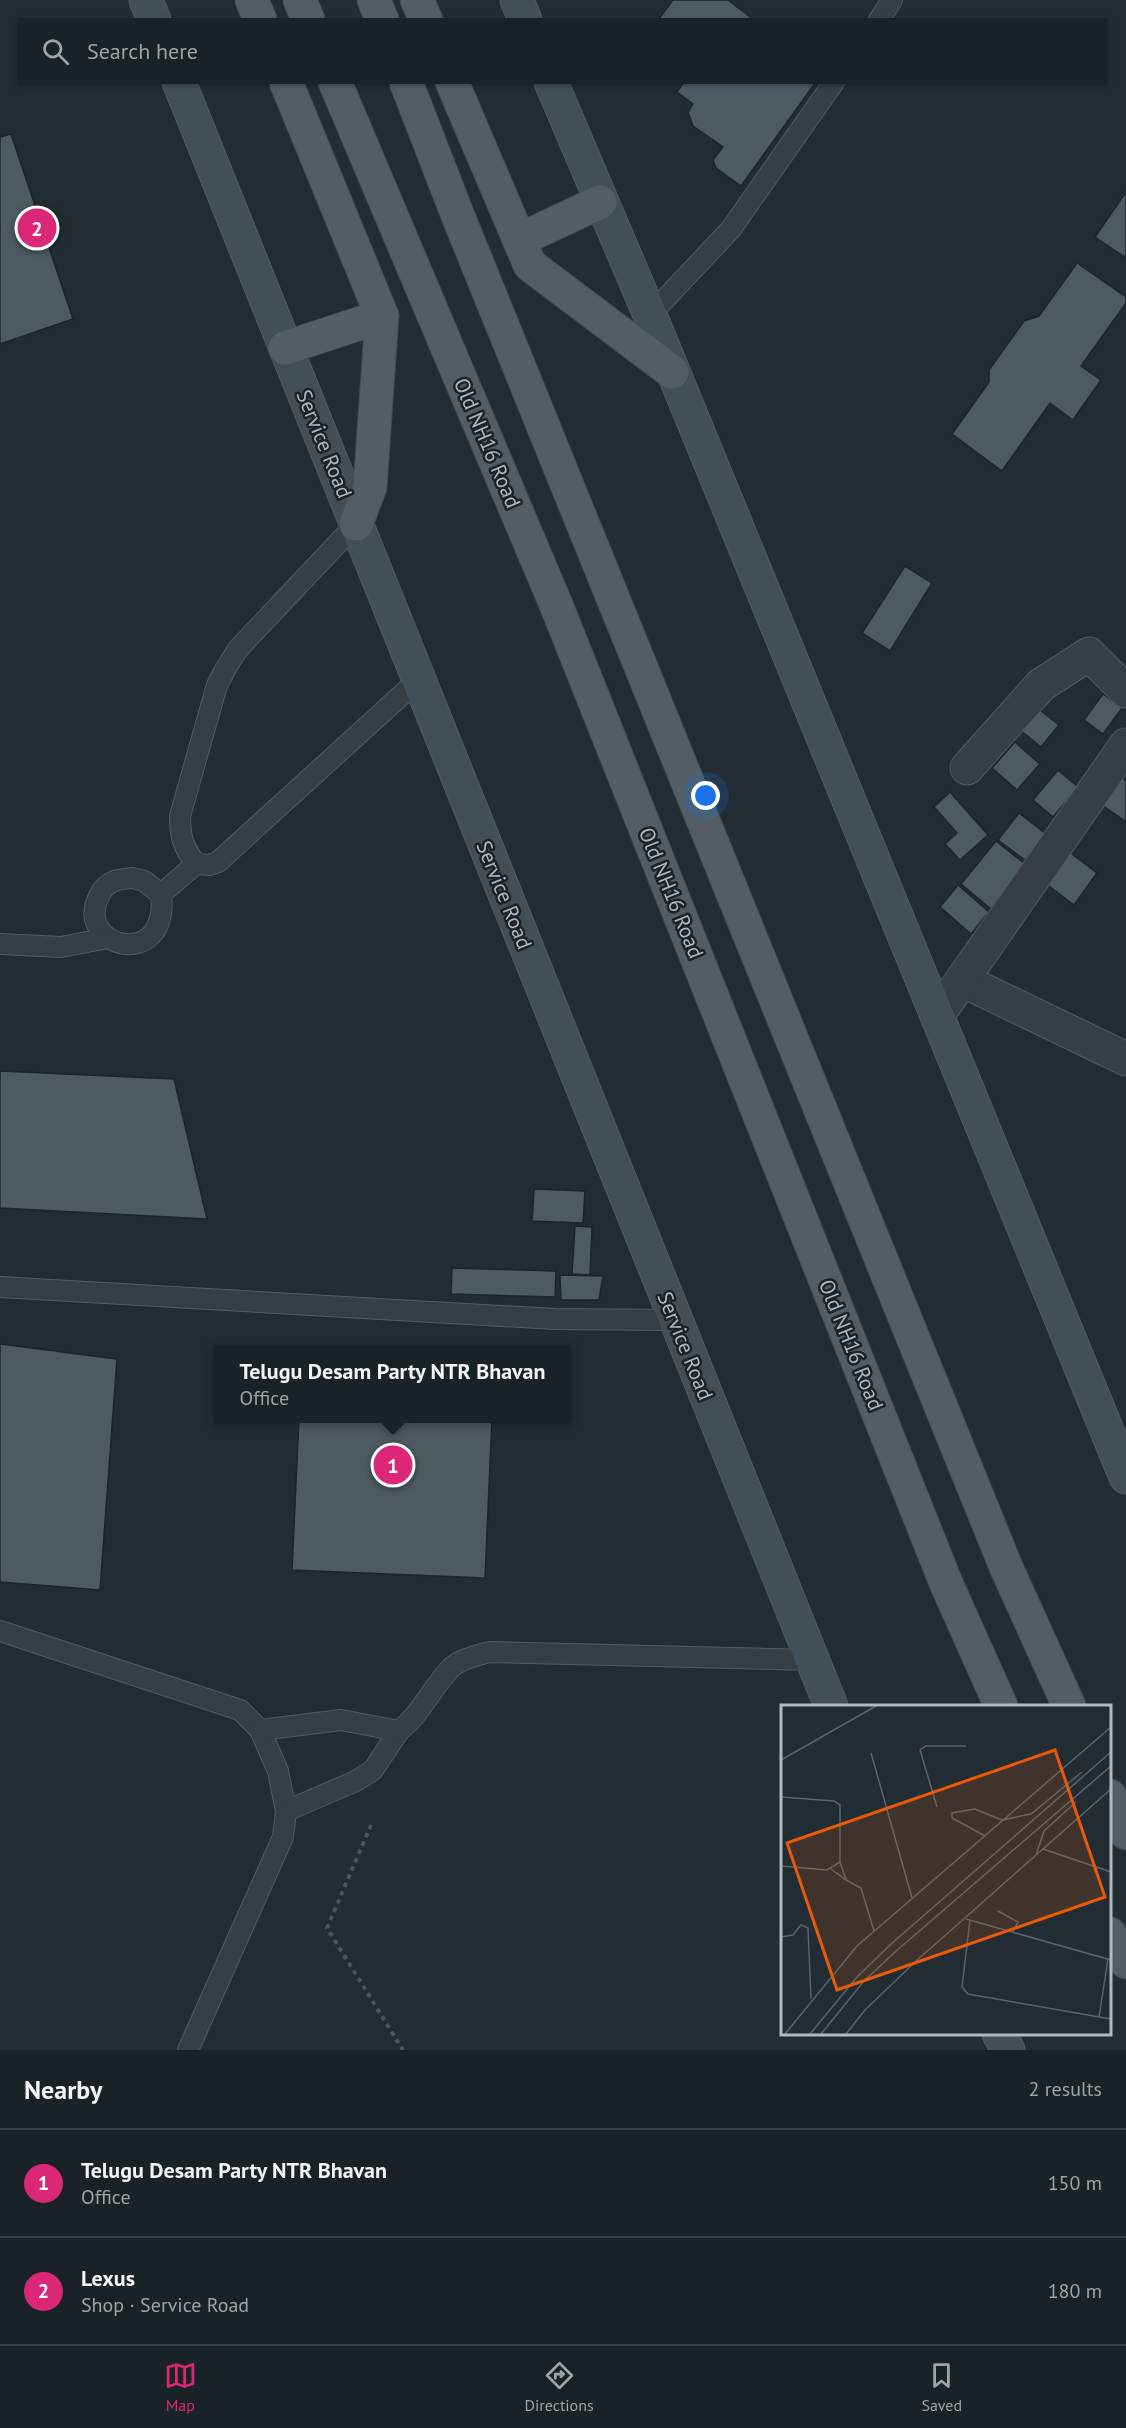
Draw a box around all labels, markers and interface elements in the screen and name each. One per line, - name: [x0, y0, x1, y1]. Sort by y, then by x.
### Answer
- search box: [18, 18, 1108, 84]
- icon: search: [39, 35, 72, 68]
- text: Search here: [87, 37, 198, 65]
- pin: 2: [18, 206, 57, 250]
- street label: Old NH16 Road: [448, 374, 527, 512]
- street label: Service Road: [291, 386, 358, 502]
- your location: [691, 781, 720, 810]
- street label: Old NH16 Road: [633, 823, 710, 962]
- street label: Service Road: [471, 837, 538, 953]
- street label: Old NH16 Road: [813, 1275, 890, 1414]
- street label: Service Road: [652, 1288, 719, 1404]
- popup: [214, 1345, 571, 1423]
- text: Telugu Desam Party NTR Bhavan: [240, 1357, 546, 1385]
- text: Office: [240, 1385, 289, 1411]
- pin: 1: [374, 1442, 412, 1488]
- inset map: [781, 1705, 1111, 2035]
- text: Nearby: [24, 2073, 102, 2106]
- text: 2 results: [1029, 2076, 1102, 2102]
- text: Telugu Desam Party NTR Bhavan: [81, 2156, 387, 2184]
- text: 1: [38, 2170, 49, 2196]
- text: 150 m: [1048, 2170, 1102, 2196]
- text: Office: [81, 2184, 131, 2210]
- text: Lexus: [81, 2264, 135, 2292]
- text: 2: [38, 2278, 49, 2304]
- text: 180 m: [1048, 2278, 1102, 2304]
- text: Shop · Service Road: [81, 2292, 249, 2318]
- tab: Map: [164, 2359, 197, 2415]
- tab: Directions: [525, 2359, 594, 2415]
- tab: Saved: [921, 2359, 962, 2415]

